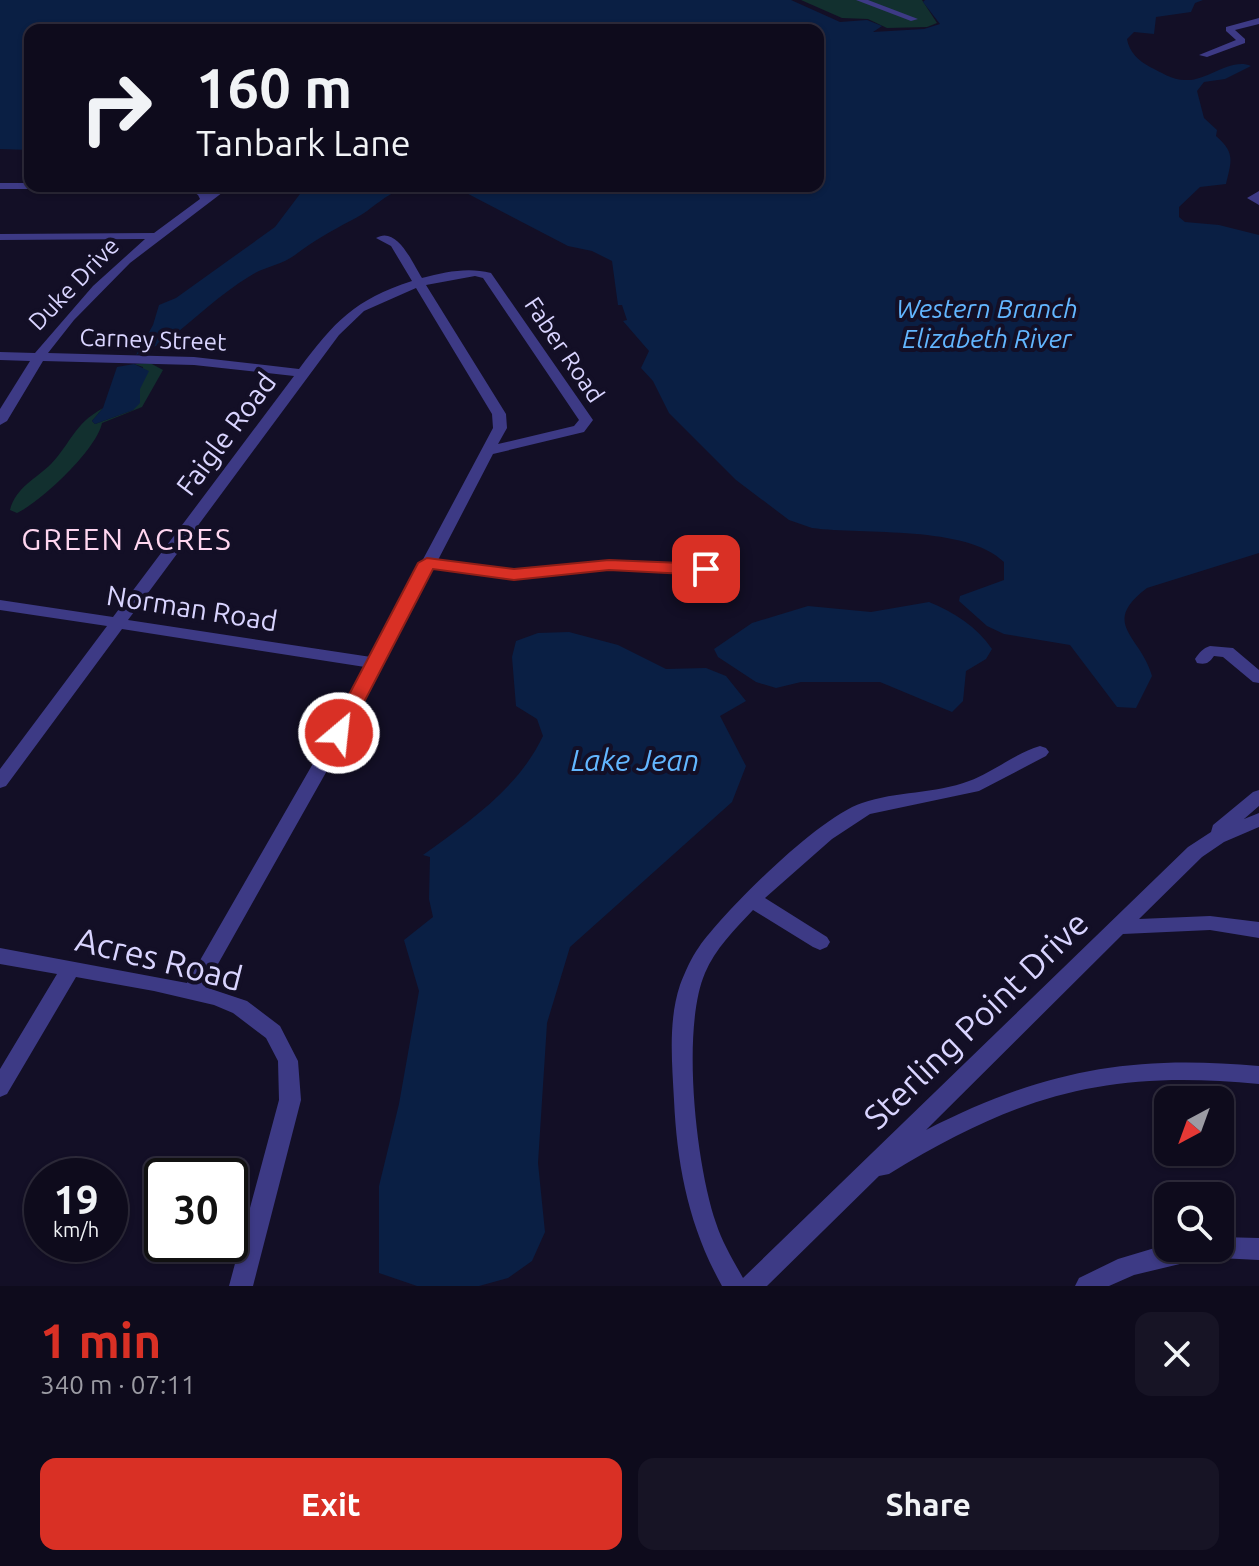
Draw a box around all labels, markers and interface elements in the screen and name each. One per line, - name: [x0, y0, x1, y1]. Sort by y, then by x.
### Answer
- icon: right: [64, 56, 168, 160]
- text: 160 m: [196, 56, 352, 119]
- text: Tanbark Lane: [196, 122, 411, 163]
- street label: Duke Drive: [23, 232, 124, 335]
- street label: Faber Road: [519, 292, 610, 408]
- water label: Western Branch Elizabeth River: [896, 294, 1078, 353]
- street label: Carney Street: [79, 323, 228, 356]
- street label: Faigle Road: [170, 367, 282, 501]
- district label: GREEN ACRES: [21, 522, 233, 556]
- pin: [672, 535, 740, 603]
- icon: arrive: [684, 547, 728, 591]
- street label: Norman Road: [104, 579, 280, 636]
- position arrow: [297, 691, 381, 775]
- water label: Lake Jean: [571, 743, 699, 777]
- street label: Sterling Point Drive: [856, 903, 1095, 1136]
- street label: Acres Road: [72, 919, 247, 997]
- north arrow: [1154, 1086, 1234, 1166]
- map controls: [1154, 1086, 1234, 1262]
- speed limit sign: 30: [144, 1158, 248, 1262]
- text: 19: [53, 1177, 99, 1222]
- button: search: [1154, 1182, 1234, 1262]
- text: km/h: [53, 1218, 99, 1241]
- button: close: [1135, 1312, 1219, 1396]
- text: 1 min: [40, 1313, 161, 1367]
- text: 340 m · 07:11: [40, 1370, 196, 1399]
- button: Exit: [40, 1458, 622, 1550]
- button: Share: [638, 1458, 1219, 1550]

